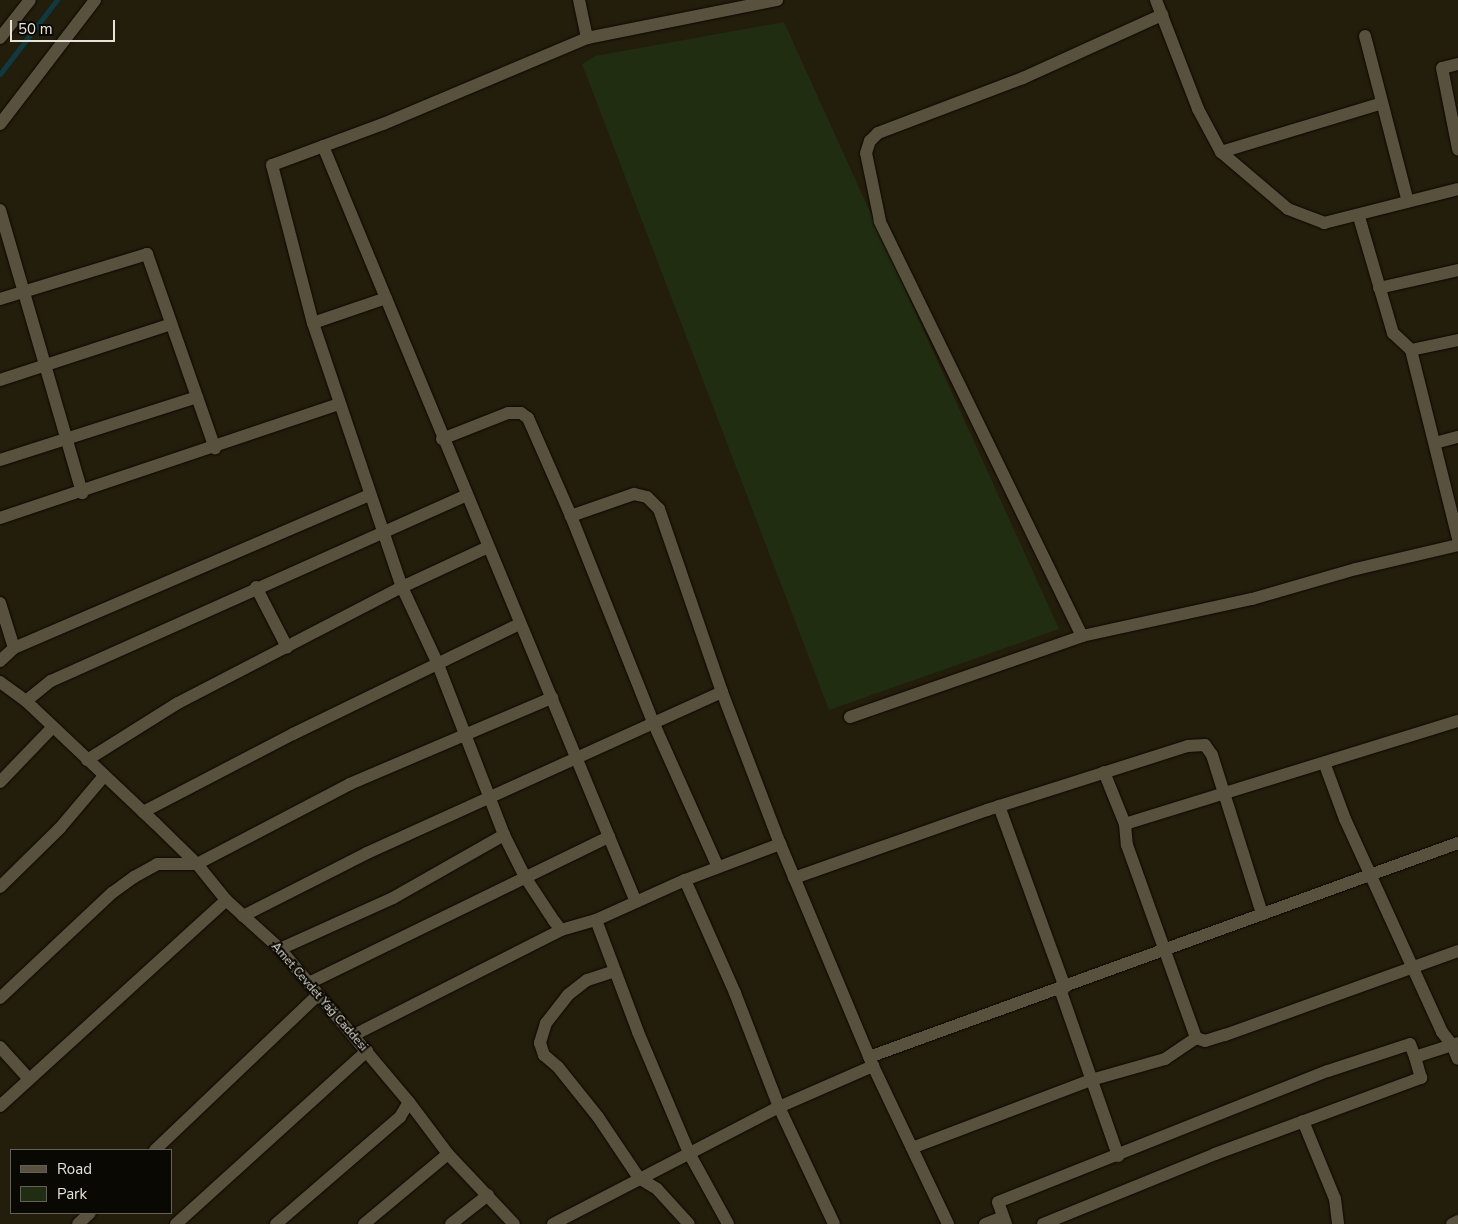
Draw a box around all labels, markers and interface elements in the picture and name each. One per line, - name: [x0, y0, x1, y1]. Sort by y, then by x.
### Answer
- scale bar: [12, 10, 118, 42]
- text: 50 m: [18, 19, 53, 39]
- street label: Amet Cevdet Yağ Caddesi: [268, 940, 370, 1054]
- legend: [10, 1149, 172, 1214]
- text: Road: [57, 1159, 92, 1179]
- text: Park: [57, 1184, 87, 1204]

